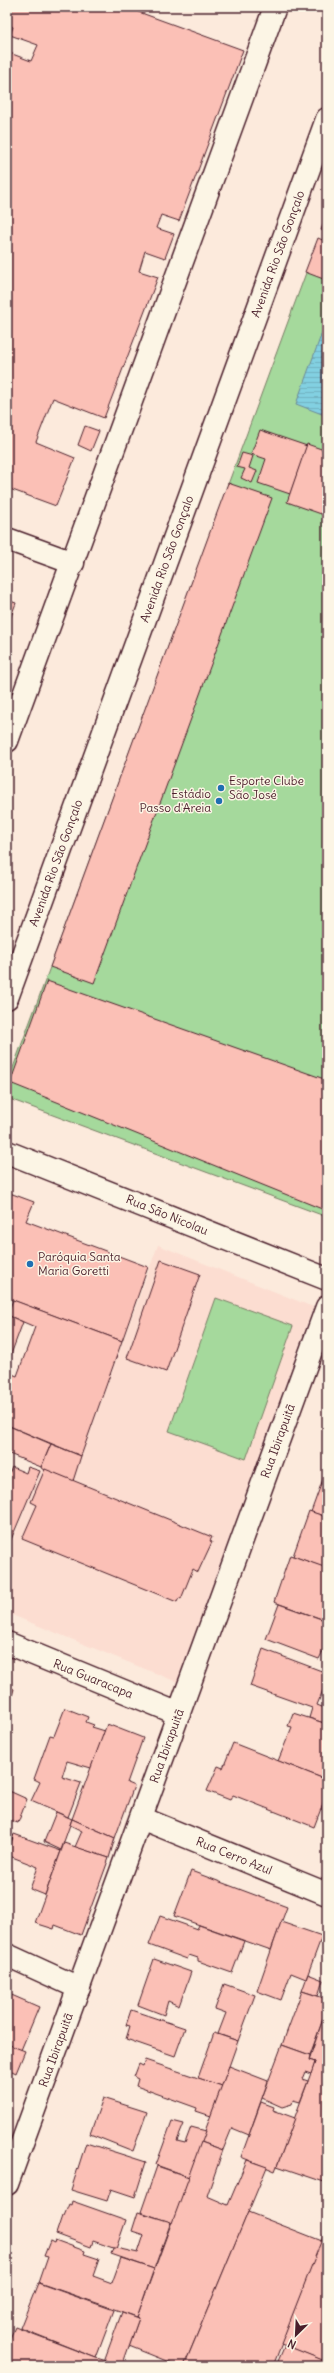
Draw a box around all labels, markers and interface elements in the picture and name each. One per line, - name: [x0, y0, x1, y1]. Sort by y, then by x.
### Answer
- street label: Avenida Rio São Gonçalo: [248, 188, 308, 319]
- street label: Avenida Rio São Gonçalo: [137, 493, 197, 624]
- place label: Esporte Clube São José: [229, 773, 304, 802]
- marker: Esporte Clube São José: [216, 783, 226, 793]
- place label: Estádio Passo d'Areia: [140, 786, 211, 815]
- marker: Estádio Passo d'Areia: [214, 796, 224, 806]
- street label: Avenida Rio São Gonçalo: [26, 797, 86, 928]
- street label: Rua São Nicolau: [124, 1191, 211, 1238]
- place label: Paróquia Santa Maria Goretti: [38, 1249, 121, 1278]
- marker: Paróquia Santa Maria Goretti: [25, 1259, 35, 1269]
- street label: Rua Ibirapuitã: [257, 1402, 298, 1480]
- street label: Rua Guaracapa: [51, 1656, 135, 1701]
- street label: Rua Ibirapuitã: [146, 1707, 187, 1785]
- street label: Rua Cerro Azul: [194, 1833, 274, 1878]
- street label: Rua Ibirapuitã: [35, 2011, 76, 2089]
- north arrow: [276, 2315, 316, 2355]
- text: N: [286, 2336, 298, 2352]

